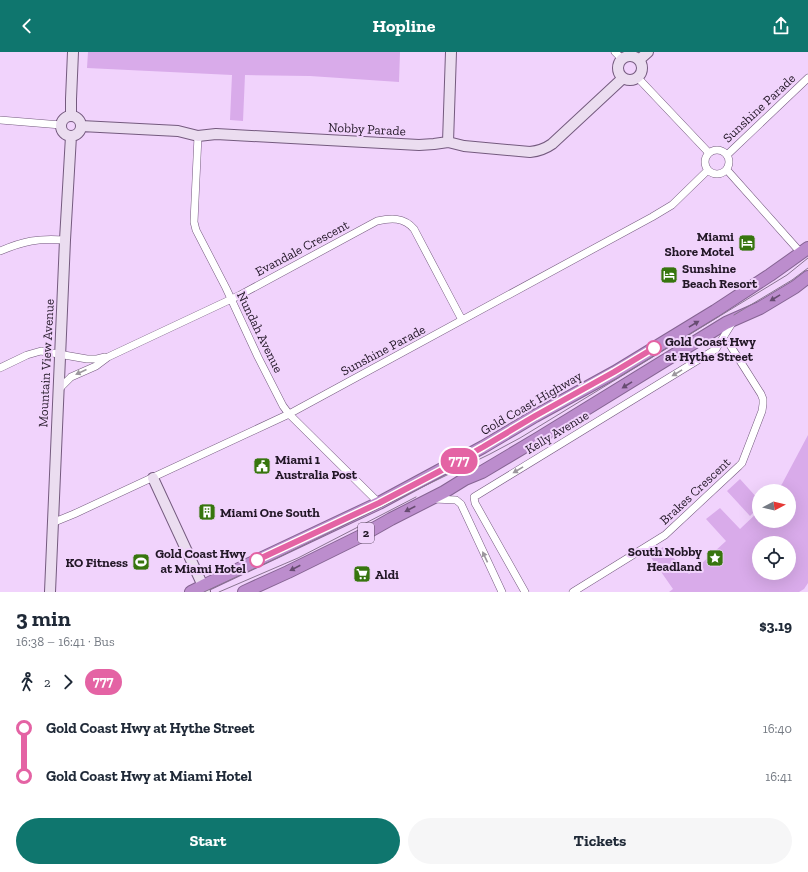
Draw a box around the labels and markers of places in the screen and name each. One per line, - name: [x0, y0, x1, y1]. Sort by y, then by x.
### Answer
- place label: Miami Shore Motel: [665, 229, 734, 259]
- hotel icon: Miami Shore Motel: [737, 233, 757, 253]
- place label: Sunshine Beach Resort: [682, 261, 758, 291]
- hotel icon: Sunshine Beach Resort: [659, 265, 679, 285]
- place label: Gold Coast Hwy at Hythe Street: [665, 334, 756, 364]
- marker: Gold Coast Hwy at Hythe Street: [646, 340, 662, 356]
- place label: Miami 1 Australia Post: [275, 452, 358, 482]
- public building icon: Miami 1 Australia Post: [252, 456, 272, 476]
- building icon: Miami One South: [197, 502, 217, 522]
- place label: Miami One South: [220, 505, 320, 520]
- place label: South Nobby Headland: [628, 544, 703, 574]
- place label: Gold Coast Hwy at Miami Hotel: [155, 546, 246, 576]
- place icon: South Nobby Headland: [705, 548, 725, 568]
- sports icon: KO Fitness: [131, 552, 151, 572]
- marker: Gold Coast Hwy at Miami Hotel: [249, 552, 265, 568]
- place label: KO Fitness: [66, 555, 128, 570]
- supermarket icon: Aldi: [352, 564, 372, 584]
- place label: Aldi: [375, 567, 399, 582]

